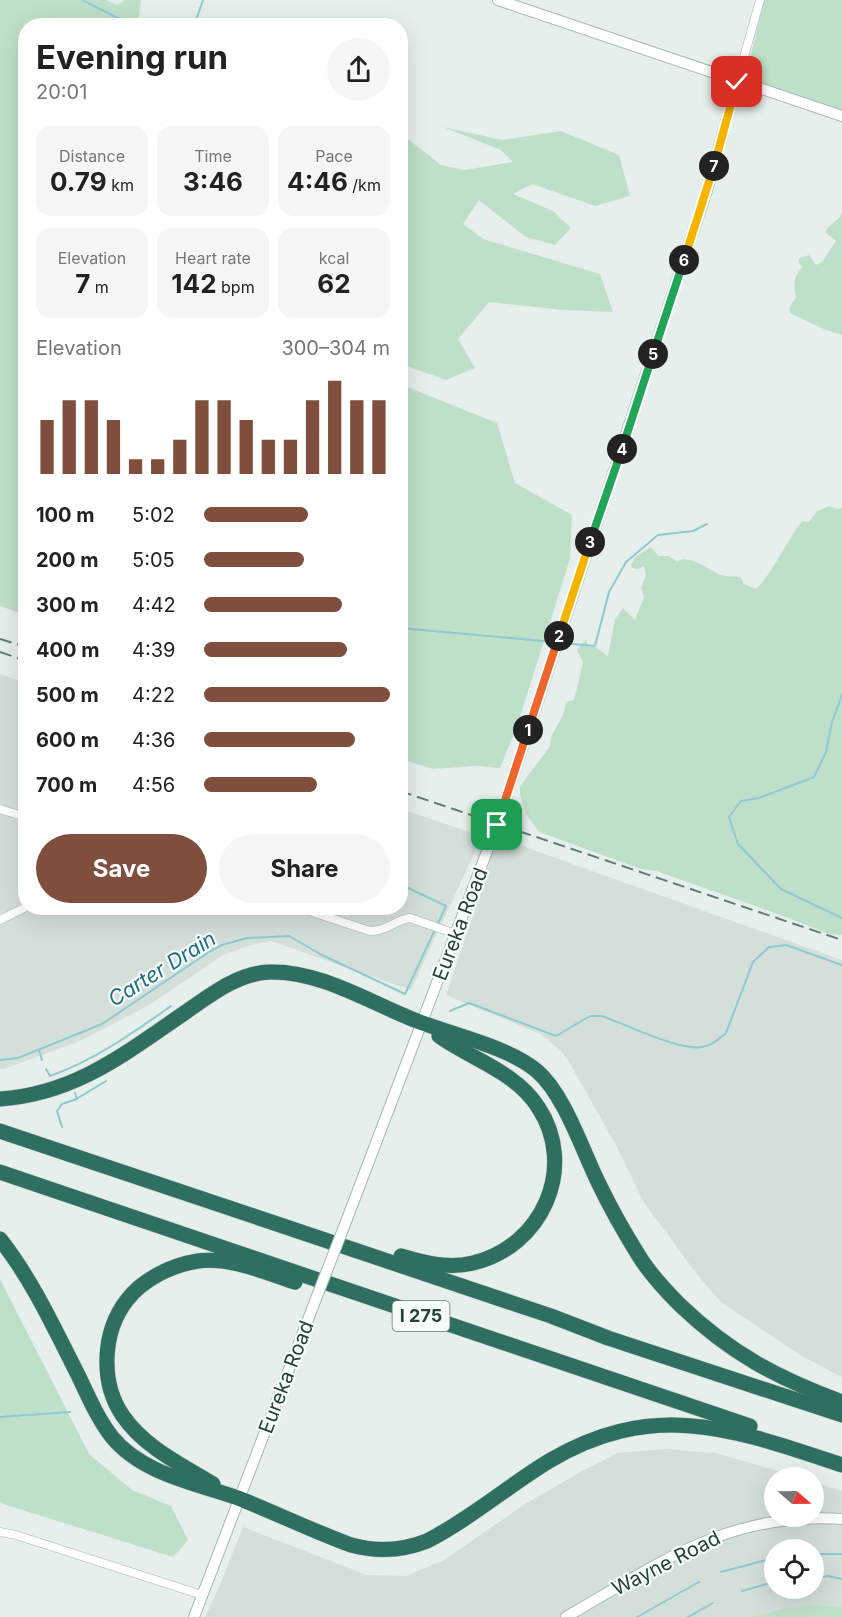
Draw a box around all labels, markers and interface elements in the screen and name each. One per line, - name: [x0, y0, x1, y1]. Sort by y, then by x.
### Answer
- text: Evening run: [36, 37, 228, 77]
- button: share: [327, 38, 390, 101]
- pin: [711, 56, 762, 107]
- icon: check: [720, 65, 753, 98]
- text: 20:01: [36, 80, 87, 104]
- text: Distance: [59, 146, 125, 166]
- text: Time: [194, 146, 232, 166]
- text: Pace: [315, 146, 353, 166]
- pin: 7: [699, 151, 729, 181]
- text: 7: [709, 156, 719, 176]
- text: 0.79: [50, 166, 107, 197]
- text: 3:46: [183, 166, 243, 197]
- text: 4:46: [287, 166, 348, 197]
- text: km: [107, 175, 134, 195]
- text: /km: [348, 175, 381, 195]
- pin: 6: [669, 245, 699, 275]
- text: Elevation: [58, 248, 126, 268]
- text: Heart rate: [175, 248, 251, 268]
- text: kcal: [319, 248, 349, 268]
- text: 6: [679, 250, 689, 270]
- text: 7: [75, 268, 90, 299]
- text: 142: [171, 268, 217, 299]
- text: 62: [317, 268, 351, 299]
- text: m: [90, 277, 109, 297]
- text: bpm: [217, 277, 255, 297]
- text: Elevation: [36, 336, 122, 360]
- text: 300–304 m: [281, 336, 390, 360]
- pin: 5: [638, 339, 668, 369]
- text: 5: [648, 344, 658, 364]
- pin: 4: [607, 434, 637, 464]
- text: 4: [617, 439, 627, 459]
- text: 100 m: [36, 503, 95, 527]
- text: 5:02: [132, 503, 175, 527]
- pin: 3: [575, 527, 605, 557]
- text: 3: [585, 532, 595, 552]
- text: 200 m: [36, 548, 99, 572]
- text: 5:05: [132, 548, 175, 572]
- text: 300 m: [36, 593, 99, 617]
- text: 4:42: [132, 593, 176, 617]
- pin: 2: [544, 621, 574, 651]
- text: 2: [554, 626, 564, 646]
- text: 400 m: [36, 638, 100, 662]
- text: 4:39: [132, 638, 175, 662]
- text: 500 m: [36, 683, 99, 707]
- text: 4:22: [132, 683, 175, 707]
- pin: 1: [513, 715, 543, 745]
- text: 1: [525, 720, 531, 740]
- text: 600 m: [36, 728, 99, 752]
- text: 4:36: [132, 728, 175, 752]
- text: 700 m: [36, 773, 97, 797]
- text: 4:56: [132, 773, 175, 797]
- pin: [471, 799, 522, 850]
- icon: arrive: [480, 808, 513, 841]
- button: Save: [36, 834, 207, 903]
- button: Share: [219, 834, 390, 903]
- street label: Eureka Road: [428, 864, 492, 984]
- water label: Carter Drain: [103, 926, 220, 1012]
- road number: I 275: [392, 1301, 450, 1331]
- street label: Eureka Road: [254, 1317, 318, 1437]
- north arrow: [764, 1467, 824, 1527]
- map controls: [764, 1467, 824, 1599]
- street label: Wayne Road: [608, 1525, 724, 1601]
- button: locate: [764, 1539, 824, 1599]

